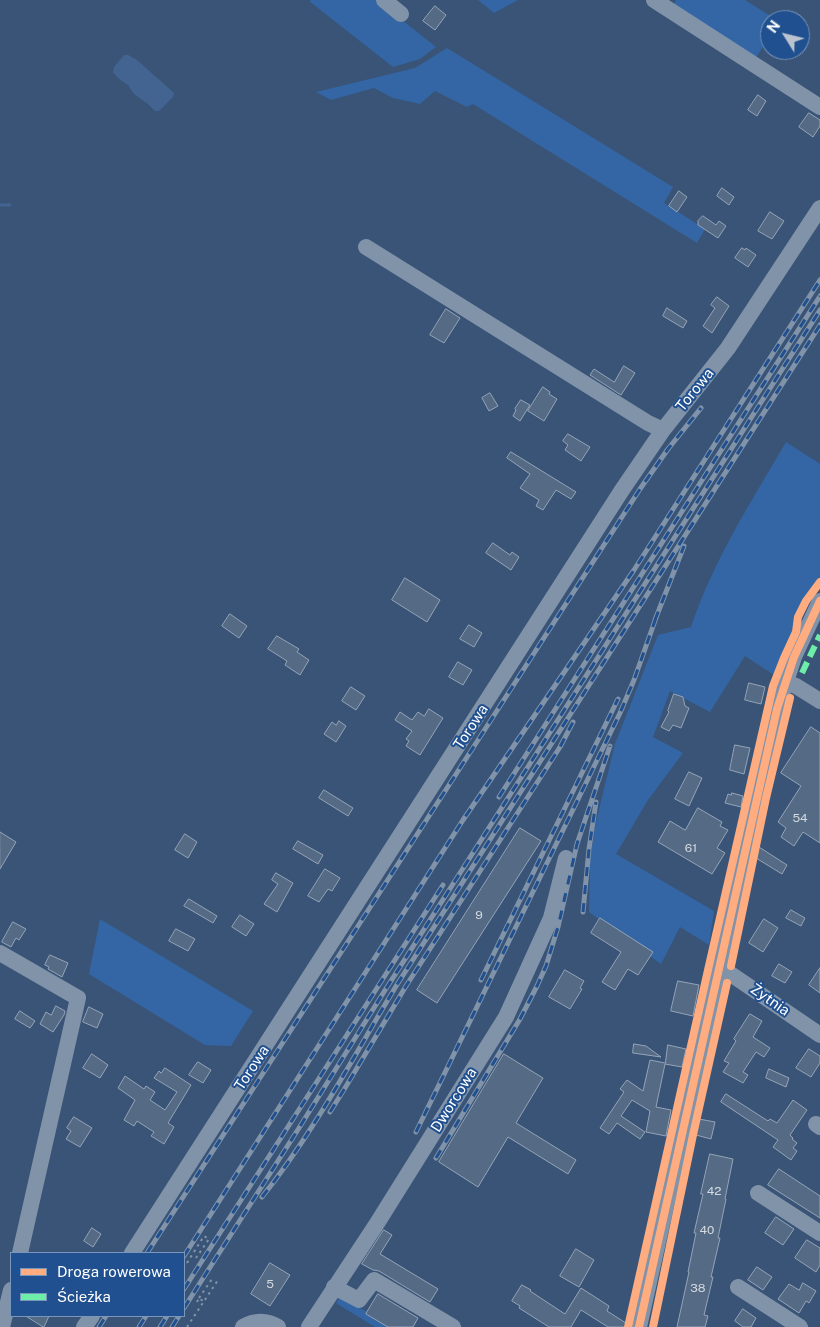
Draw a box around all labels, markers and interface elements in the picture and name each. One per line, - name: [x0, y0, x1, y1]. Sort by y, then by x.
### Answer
- north arrow: [760, 10, 810, 60]
- text: N: [764, 18, 783, 36]
- street label: Torowa: [672, 365, 718, 415]
- street label: Torowa: [450, 701, 492, 753]
- house number: 54: [792, 811, 808, 825]
- house number: 61: [685, 841, 697, 855]
- house number: 9: [475, 908, 483, 922]
- street label: Żytnia: [747, 980, 793, 1020]
- street label: Torowa: [231, 1042, 273, 1094]
- street label: Dworcowa: [427, 1064, 481, 1136]
- house number: 42: [707, 1184, 721, 1198]
- house number: 40: [700, 1223, 714, 1237]
- legend: [10, 1252, 185, 1317]
- text: Droga rowerowa: [57, 1263, 171, 1280]
- house number: 5: [266, 1277, 274, 1291]
- house number: 38: [690, 1281, 706, 1295]
- text: Ścieżka: [57, 1288, 111, 1305]

